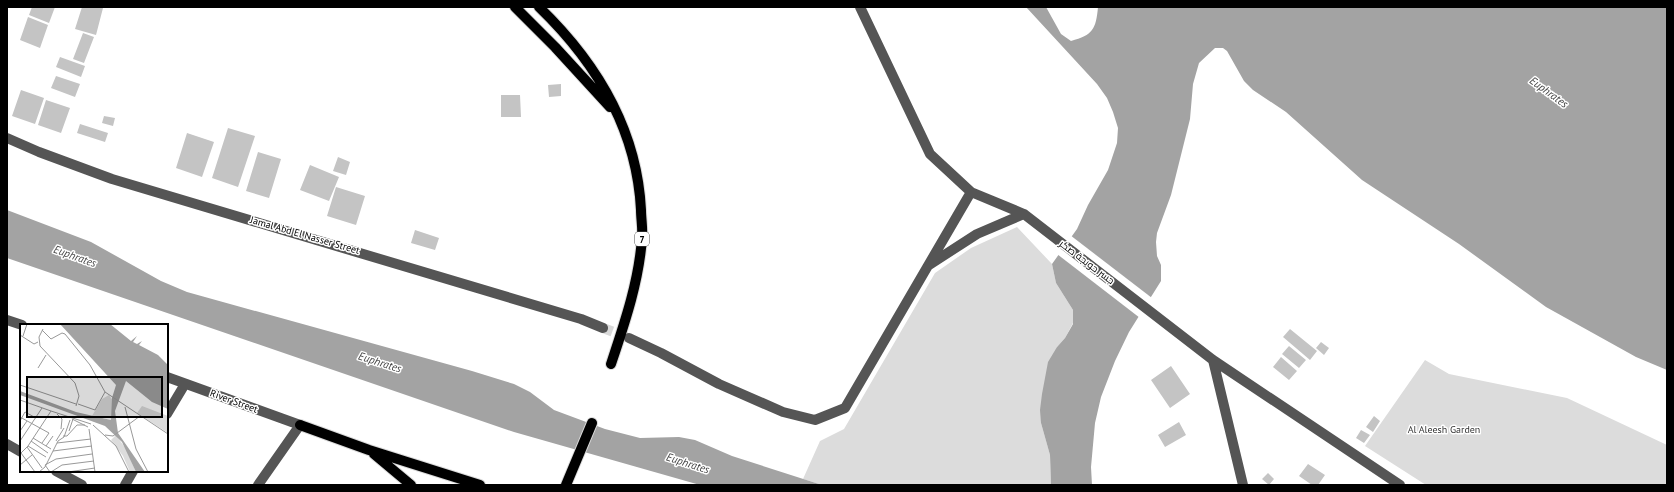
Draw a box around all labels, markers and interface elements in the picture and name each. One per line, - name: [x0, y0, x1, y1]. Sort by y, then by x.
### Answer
- water label: Euphrates: [1527, 73, 1572, 111]
- street label: Jamal Abd El Nasser Street: [248, 213, 362, 257]
- road number: 7: [635, 232, 649, 246]
- street label: جسر حويجة صكر: [1056, 236, 1117, 287]
- water label: Euphrates: [52, 242, 99, 270]
- inset map: [20, 324, 168, 472]
- water label: Euphrates: [357, 348, 404, 376]
- street label: River Street: [208, 386, 260, 416]
- park label: Al Aleesh Garden: [1408, 423, 1480, 436]
- water label: Euphrates: [665, 449, 712, 477]

